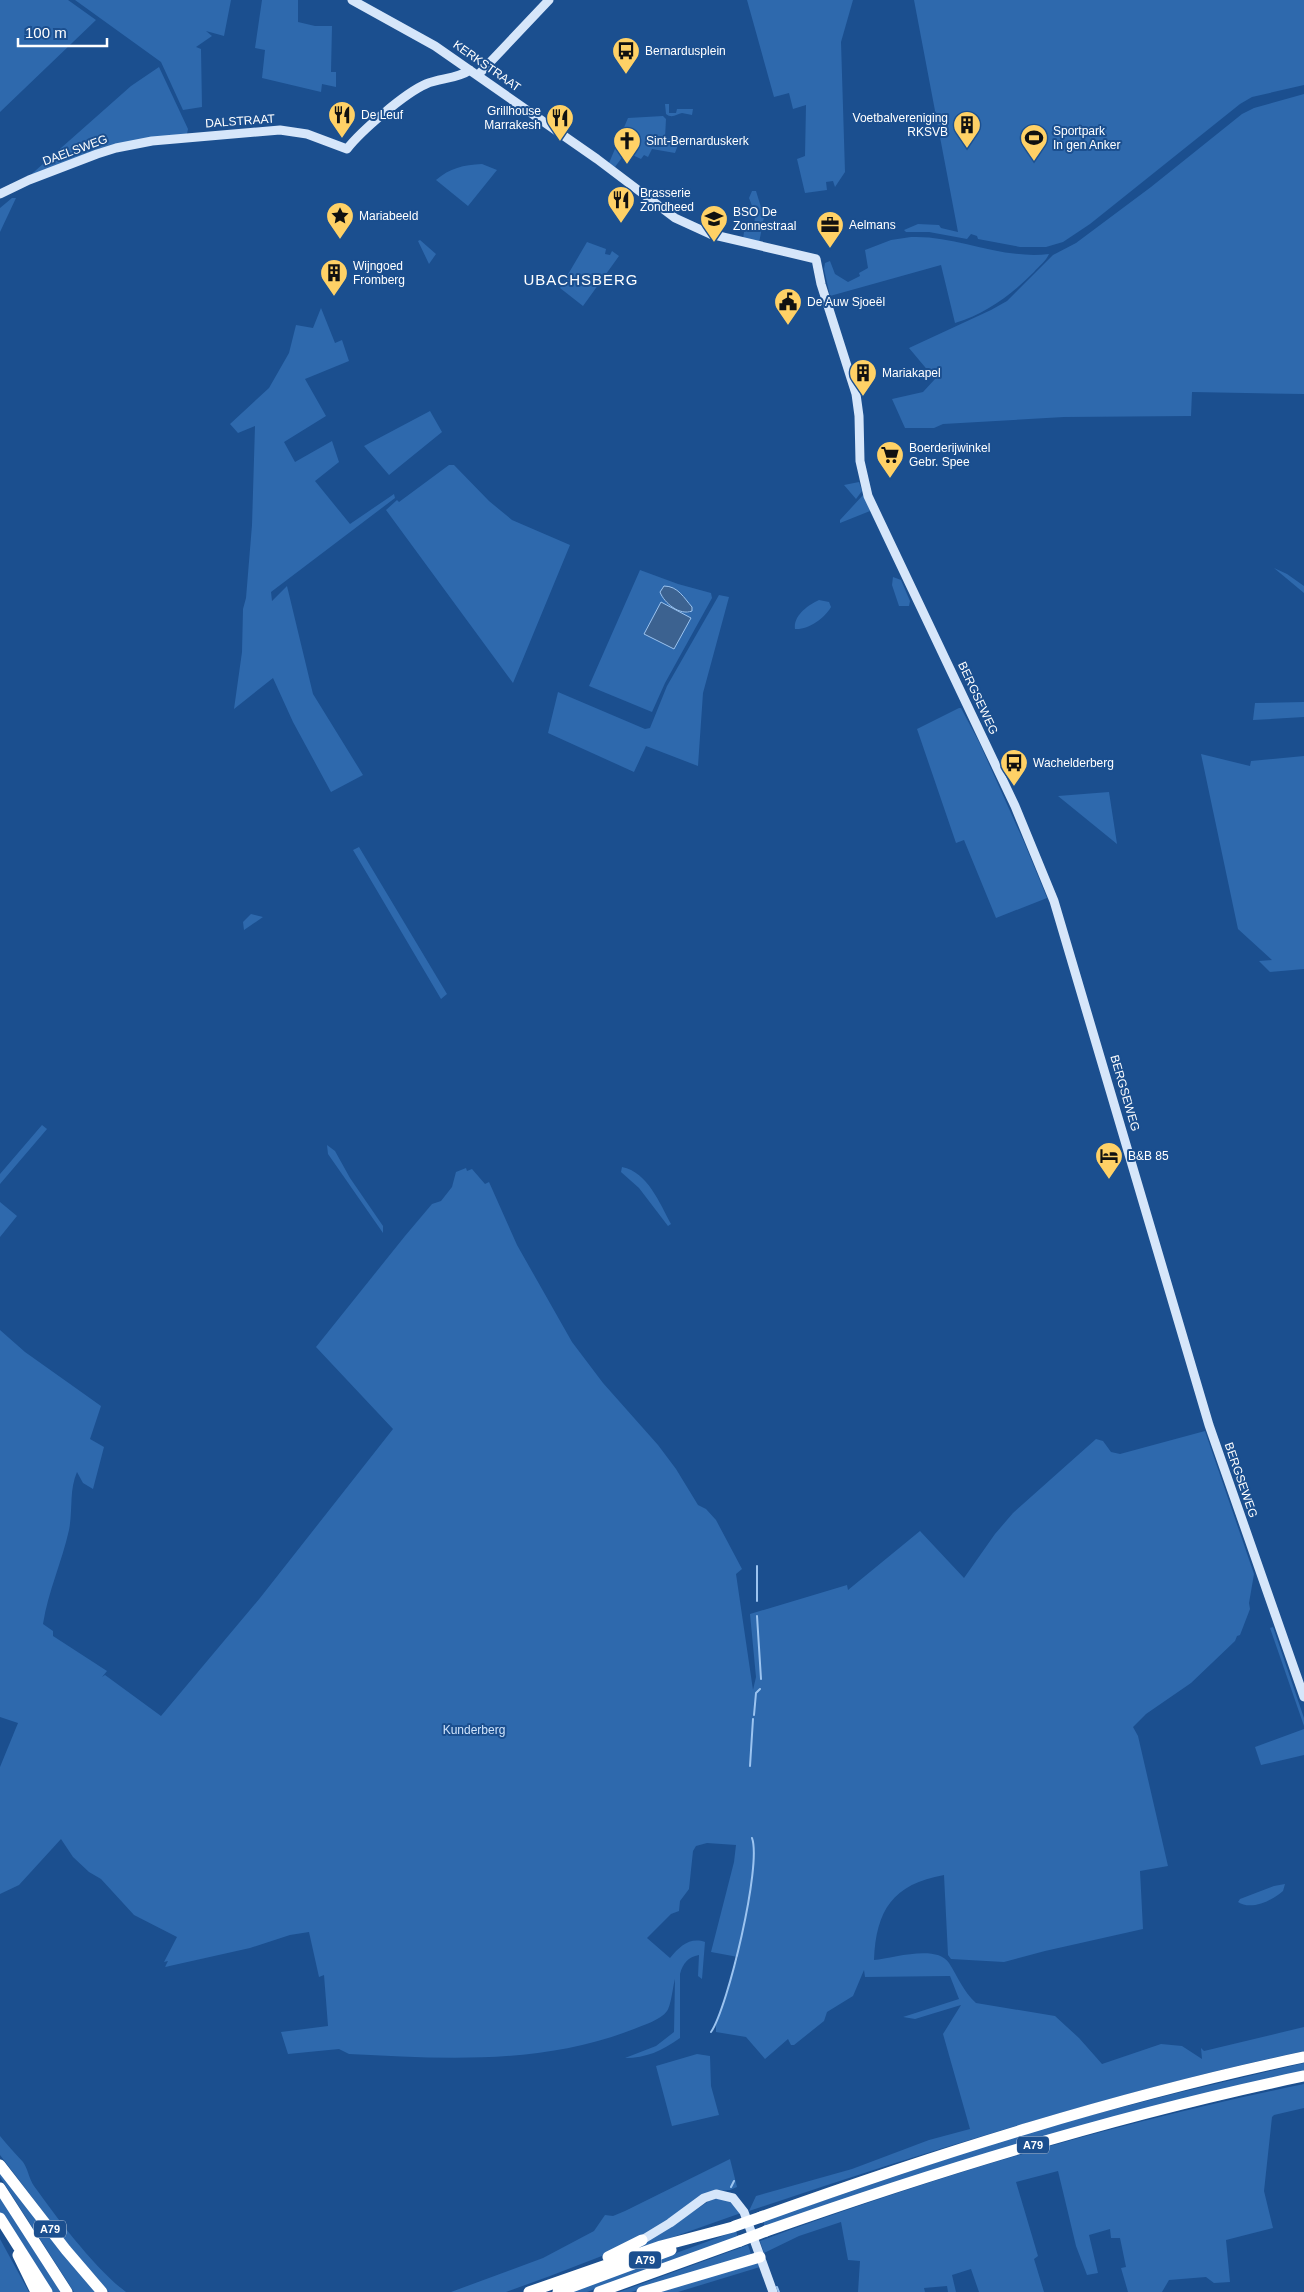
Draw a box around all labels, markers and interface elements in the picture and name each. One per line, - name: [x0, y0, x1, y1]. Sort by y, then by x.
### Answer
- scale bar: [18, 15, 106, 47]
- text: 100 m: [25, 24, 67, 41]
- bus stop icon: Bernardusplein: [611, 36, 641, 75]
- street label: KERKSTRAAT: [451, 38, 524, 95]
- place label: Bernardusplein: [645, 44, 726, 58]
- restaurant icon: De Leuf: [327, 100, 357, 139]
- restaurant icon: Grillhouse Marrakesh: [545, 103, 575, 142]
- place label: Grillhouse Marrakesh: [484, 104, 541, 132]
- place label: De Leuf: [361, 108, 404, 122]
- building icon: Voetbalvereniging RKSVB: [952, 110, 982, 149]
- place label: Voetbalvereniging RKSVB: [853, 111, 948, 139]
- street label: DALSTRAAT: [205, 112, 276, 130]
- sports icon: Sportpark In gen Anker: [1019, 123, 1049, 162]
- place label: Sportpark In gen Anker: [1053, 124, 1120, 152]
- church icon: Sint-Bernarduskerk: [612, 126, 642, 165]
- street label: DAELSWEG: [41, 132, 109, 168]
- place label: Sint-Bernarduskerk: [646, 134, 750, 148]
- restaurant icon: Brasserie Zondheed: [606, 185, 636, 224]
- place label: Brasserie Zondheed: [640, 186, 694, 214]
- place icon: Mariabeeld: [325, 201, 355, 240]
- school or university icon: BSO De Zonnestraal: [699, 204, 729, 243]
- place label: BSO De Zonnestraal: [733, 205, 796, 233]
- place label: Mariabeeld: [359, 209, 418, 223]
- office icon: Aelmans: [815, 210, 845, 249]
- place label: Aelmans: [849, 218, 896, 232]
- building icon: Wijngoed Fromberg: [319, 258, 349, 297]
- place label: Wijngoed Fromberg: [353, 259, 405, 287]
- district label: UBACHSBERG: [523, 271, 639, 288]
- public building icon: De Auw Sjoeël: [773, 287, 803, 326]
- place label: De Auw Sjoeël: [807, 295, 885, 309]
- building icon: Mariakapel: [848, 358, 878, 397]
- place label: Mariakapel: [882, 366, 941, 380]
- supermarket icon: Boerderijwinkel Gebr. Spee: [875, 440, 905, 479]
- place label: Boerderijwinkel Gebr. Spee: [909, 441, 990, 469]
- street label: BERGSEWEG: [955, 659, 1001, 737]
- bus stop icon: Wachelderberg: [999, 748, 1029, 787]
- place label: Wachelderberg: [1033, 756, 1114, 770]
- street label: BERGSEWEG: [1107, 1053, 1143, 1133]
- hotel icon: B&B 85: [1094, 1141, 1124, 1180]
- place label: B&B 85: [1128, 1149, 1169, 1163]
- street label: BERGSEWEG: [1222, 1441, 1260, 1519]
- park label: Kunderberg: [443, 1723, 505, 1737]
- road number: A79: [1017, 2136, 1049, 2154]
- road number: A79: [34, 2220, 66, 2238]
- road number: A79: [629, 2252, 661, 2268]

